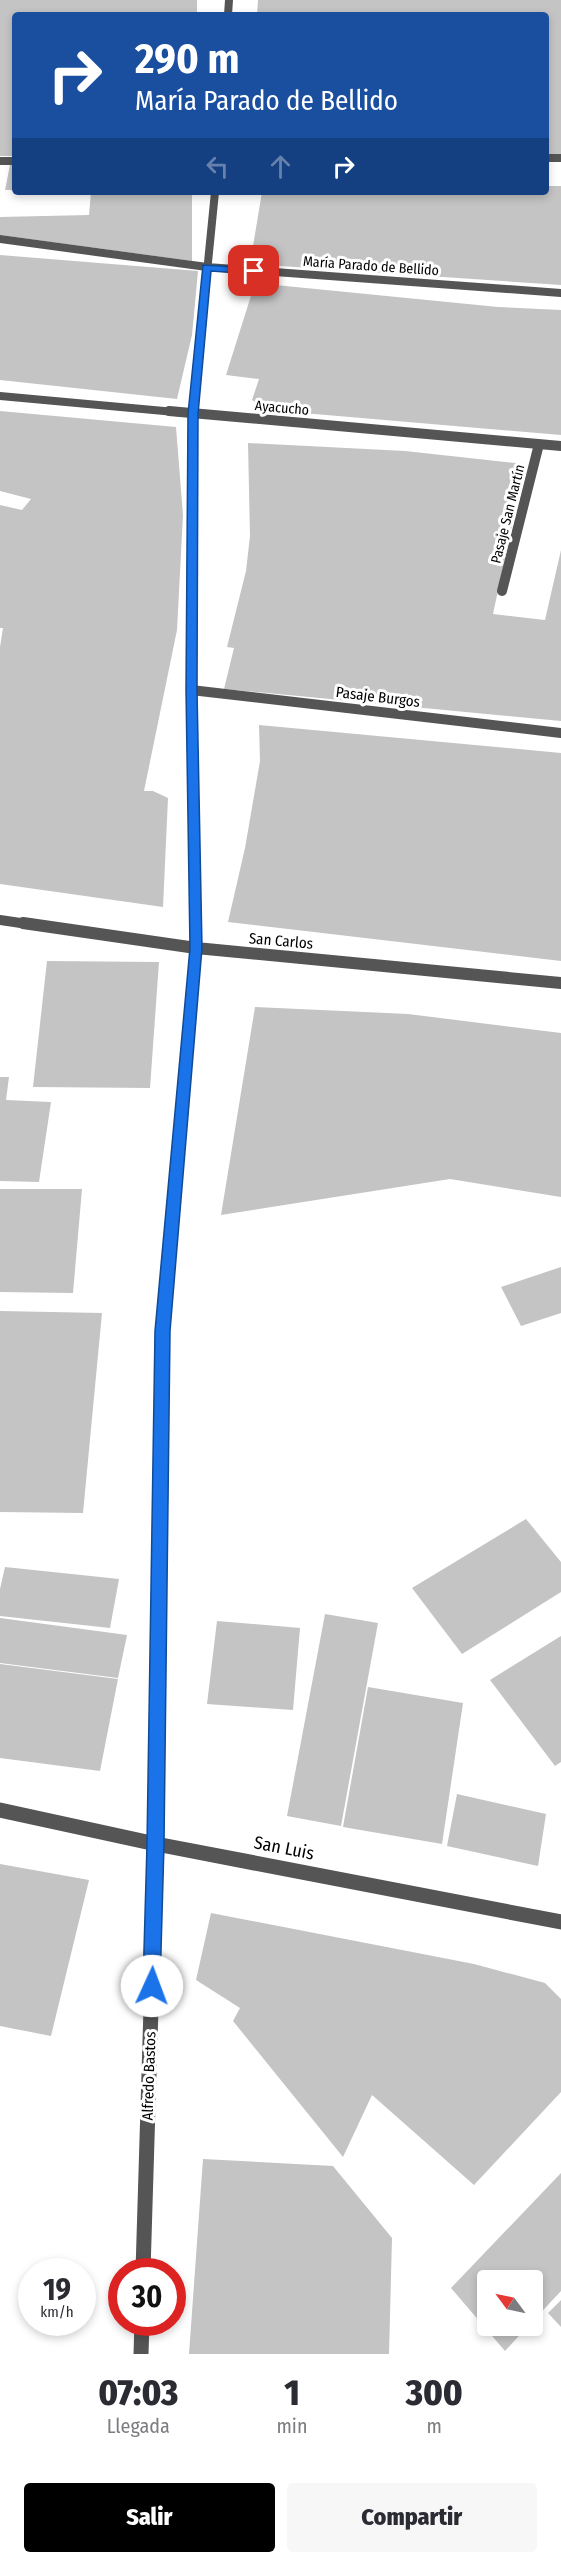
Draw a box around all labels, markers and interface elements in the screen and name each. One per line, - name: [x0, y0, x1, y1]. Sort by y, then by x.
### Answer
- text: 290 m: [135, 34, 240, 84]
- icon: right: [36, 36, 114, 114]
- text: María Parado de Bellido: [135, 85, 398, 117]
- icon: left: [201, 150, 234, 183]
- icon: ahead: [264, 150, 297, 183]
- icon: right: [327, 150, 360, 183]
- pin: [228, 245, 279, 296]
- street label: María Parado de Bellido: [302, 253, 440, 279]
- icon: arrive: [237, 254, 270, 287]
- street label: Ayacucho: [254, 397, 310, 419]
- street label: Pasaje San Martín: [487, 463, 529, 565]
- street label: Pasaje Burgos: [335, 683, 421, 711]
- street label: San Carlos: [248, 929, 314, 953]
- street label: San Luis: [252, 1831, 316, 1865]
- position arrow: [120, 1954, 184, 2018]
- street label: Alfredo Bastos: [138, 2031, 160, 2121]
- speed limit sign: 30: [108, 2258, 186, 2336]
- north arrow: [477, 2270, 543, 2336]
- map controls: [477, 2270, 543, 2336]
- text: 19: [43, 2272, 71, 2308]
- text: km/h: [40, 2303, 74, 2321]
- text: 07:03: [98, 2371, 178, 2415]
- text: 1: [284, 2371, 300, 2415]
- text: 300: [406, 2371, 463, 2415]
- text: Llegada: [107, 2414, 170, 2438]
- text: min: [276, 2414, 307, 2438]
- text: m: [427, 2414, 442, 2438]
- button: Salir: [24, 2483, 275, 2552]
- button: Compartir: [287, 2483, 537, 2552]

